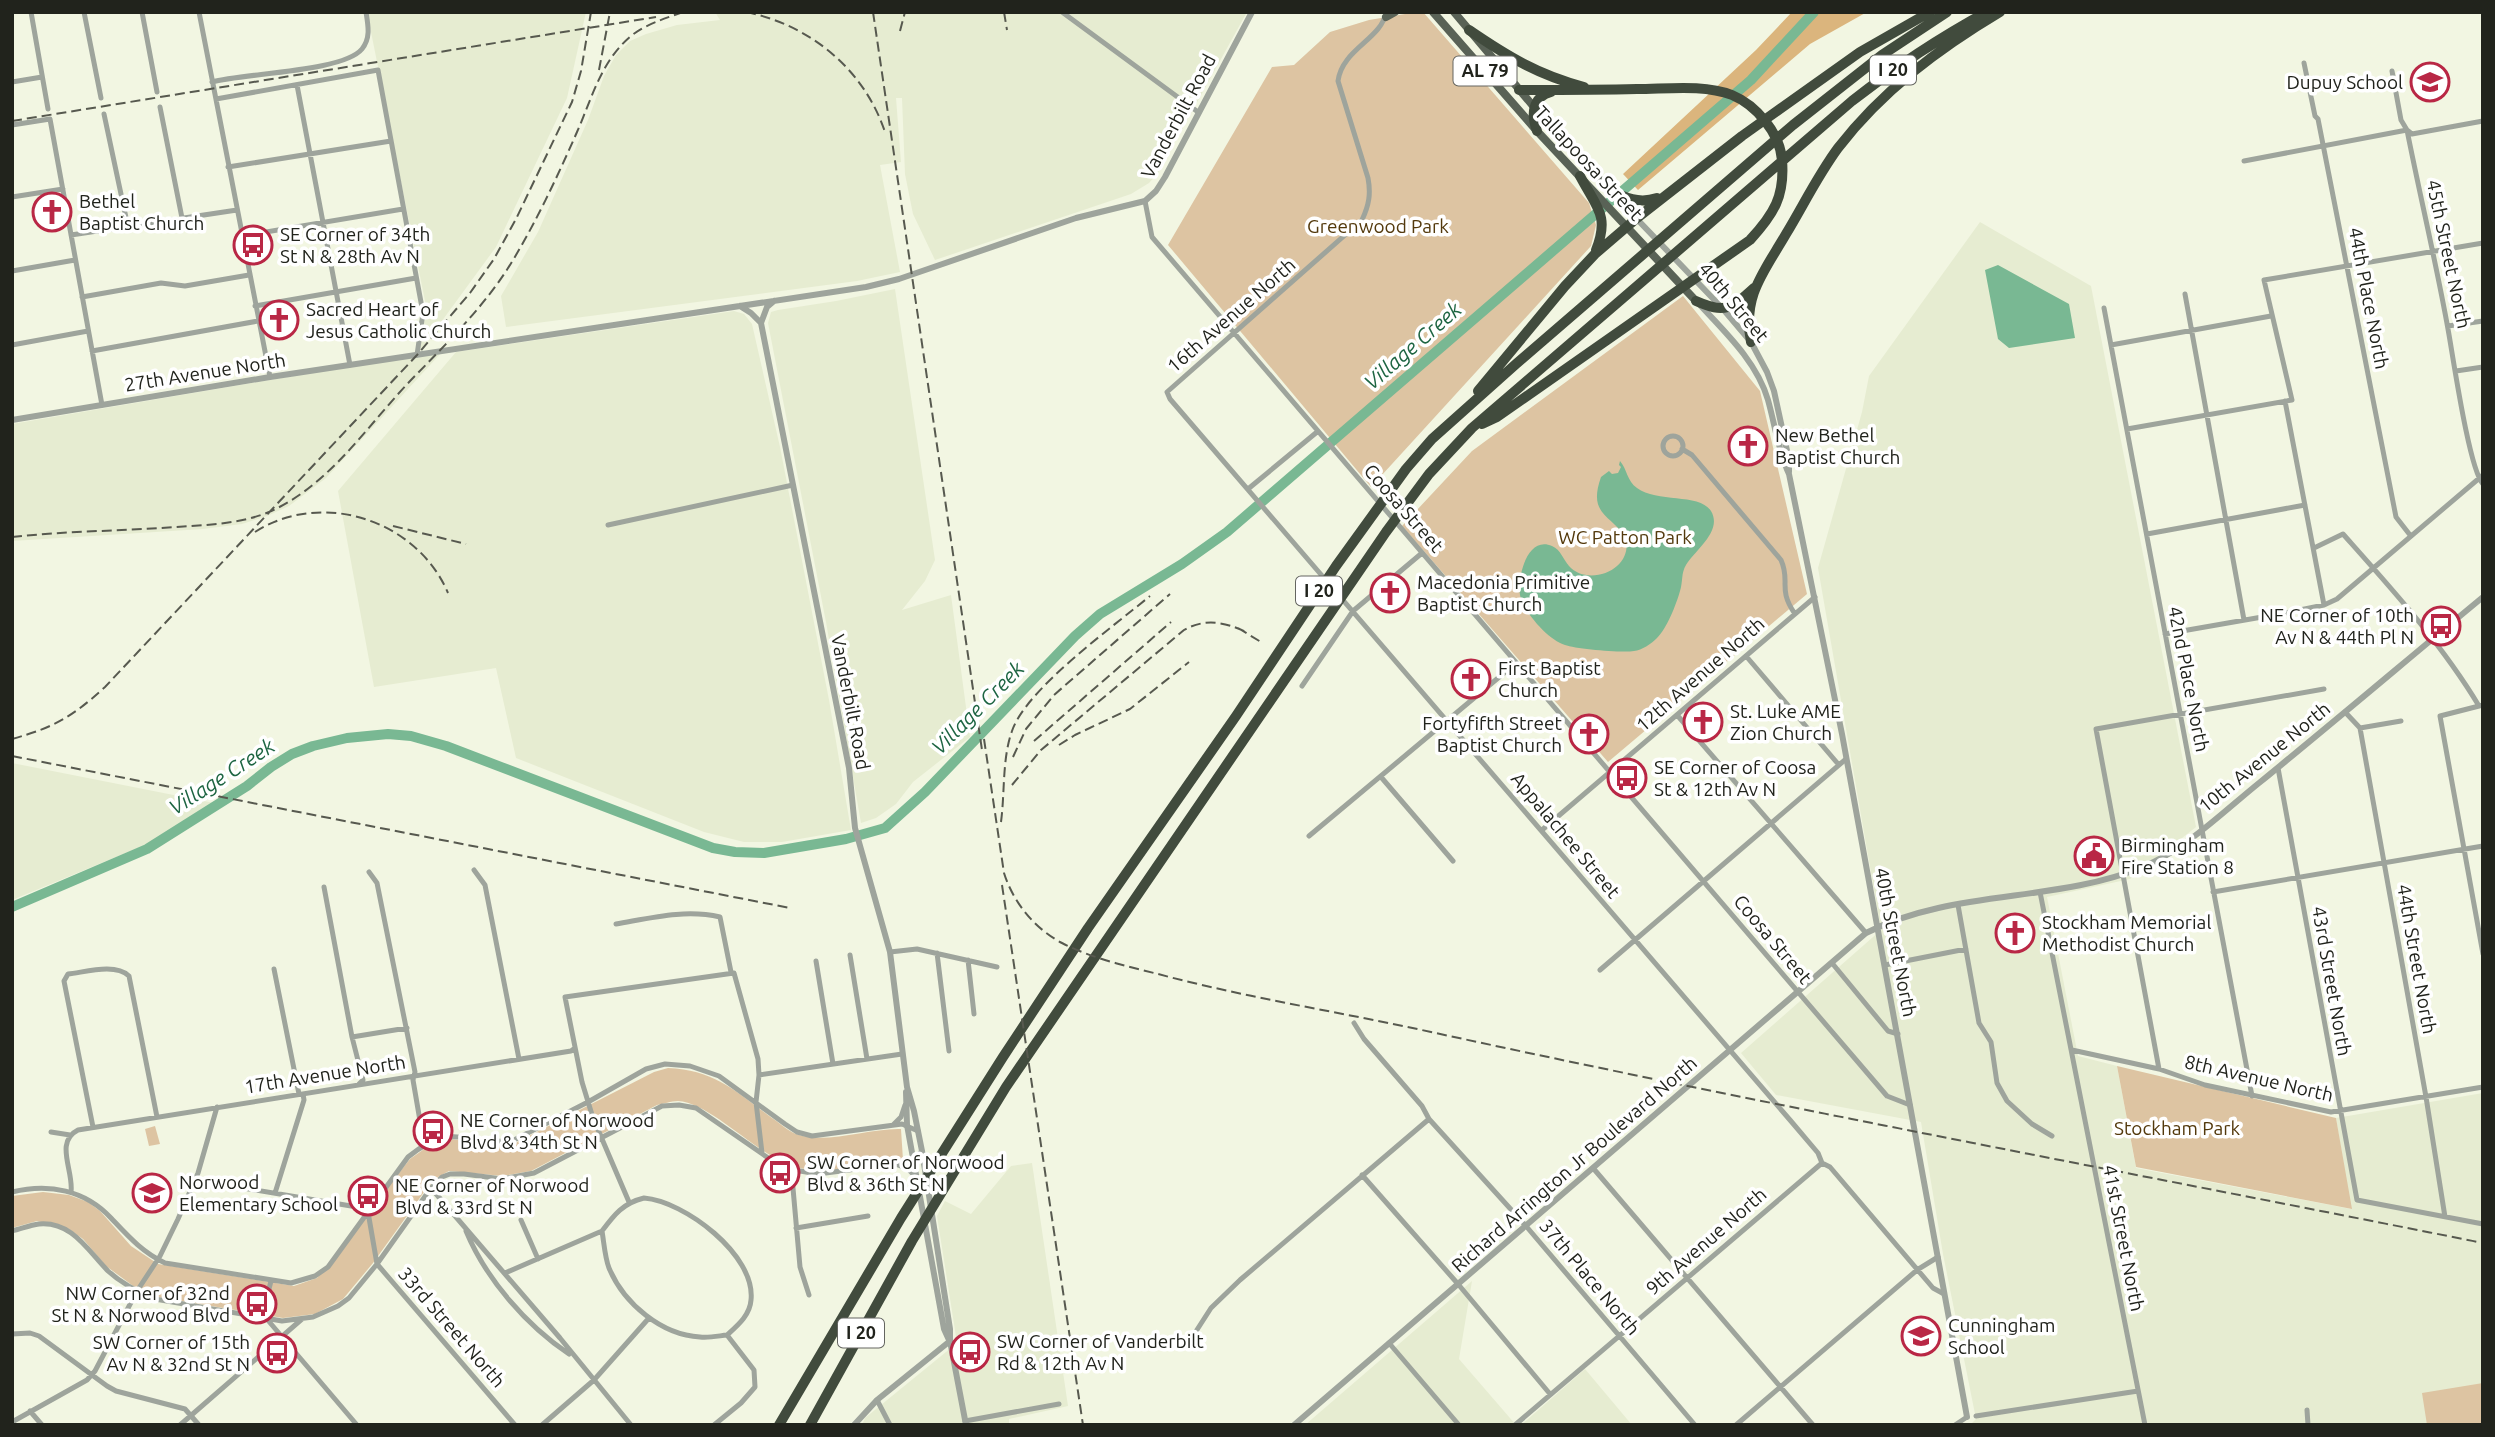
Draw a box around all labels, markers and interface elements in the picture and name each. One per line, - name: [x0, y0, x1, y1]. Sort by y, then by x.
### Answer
- street label: Vanderbilt Road: [1136, 50, 1220, 182]
- road number: AL 79: [1454, 56, 1516, 86]
- road number: I 20: [1870, 56, 1916, 84]
- school or university icon: Dupuy School: [2409, 61, 2451, 103]
- place label: Dupuy School: [2286, 71, 2403, 93]
- street label: Tallapoosa Street: [1530, 101, 1648, 225]
- street label: 45th Street North: [2422, 178, 2476, 330]
- place label: Bethel Baptist Church: [79, 190, 204, 234]
- church icon: Bethel Baptist Church: [31, 191, 73, 233]
- park label: Greenwood Park: [1307, 215, 1449, 237]
- place label: SE Corner of 34th St N & 28th Av N: [280, 223, 430, 267]
- bus stop icon: SE Corner of 34th St N & 28th Av N: [232, 224, 274, 266]
- street label: 44th Place North: [2344, 225, 2394, 371]
- street label: 16th Avenue North: [1162, 253, 1300, 377]
- street label: 40th Street: [1694, 258, 1774, 347]
- water label: Village Creek: [1359, 296, 1466, 394]
- place label: Sacred Heart of Jesus Catholic Church: [306, 298, 491, 342]
- church icon: Sacred Heart of Jesus Catholic Church: [258, 299, 300, 341]
- street label: 27th Avenue North: [123, 348, 287, 396]
- place label: New Bethel Baptist Church: [1775, 424, 1900, 468]
- church icon: New Bethel Baptist Church: [1727, 425, 1769, 467]
- street label: Coosa Street: [1360, 460, 1448, 557]
- park label: WC Patton Park: [1558, 526, 1692, 548]
- place label: Macedonia Primitive Baptist Church: [1417, 571, 1590, 615]
- church icon: Macedonia Primitive Baptist Church: [1369, 572, 1411, 614]
- road number: I 20: [1296, 576, 1342, 606]
- street label: 42nd Place North: [2164, 604, 2214, 754]
- place label: NE Corner of 10th Av N & 44th Pl N: [2260, 604, 2414, 648]
- bus stop icon: NE Corner of 10th Av N & 44th Pl N: [2420, 605, 2462, 647]
- street label: 12th Avenue North: [1631, 612, 1769, 736]
- street label: Vanderbilt Road: [827, 632, 875, 772]
- water label: Village Creek: [926, 656, 1029, 759]
- place label: First Baptist Church: [1498, 657, 1601, 701]
- church icon: First Baptist Church: [1450, 658, 1492, 700]
- street label: 10th Avenue North: [2194, 697, 2334, 817]
- place label: St. Luke AME Zion Church: [1730, 700, 1841, 744]
- church icon: St. Luke AME Zion Church: [1682, 701, 1724, 743]
- place label: Fortyfifth Street Baptist Church: [1422, 712, 1563, 756]
- church icon: Fortyfifth Street Baptist Church: [1568, 713, 1610, 755]
- water label: Village Creek: [164, 733, 279, 819]
- place label: SE Corner of Coosa St & 12th Av N: [1654, 756, 1816, 800]
- bus stop icon: SE Corner of Coosa St & 12th Av N: [1606, 757, 1648, 799]
- street label: Appalachee Street: [1507, 768, 1625, 903]
- place label: Birmingham Fire Station 8: [2121, 834, 2234, 878]
- public building icon: Birmingham Fire Station 8: [2073, 835, 2115, 877]
- street label: 40th Street North: [1871, 865, 1921, 1019]
- street label: 44th Street North: [2393, 882, 2441, 1036]
- street label: Coosa Street: [1729, 890, 1817, 988]
- street label: 43rd Street North: [2308, 904, 2356, 1058]
- place label: Stockham Memorial Methodist Church: [2042, 911, 2211, 955]
- church icon: Stockham Memorial Methodist Church: [1994, 912, 2036, 954]
- street label: 17th Avenue North: [243, 1050, 407, 1098]
- street label: 8th Avenue North: [2182, 1050, 2336, 1106]
- street label: Richard Arrington Jr Boulevard North: [1447, 1051, 1701, 1277]
- place label: NE Corner of Norwood Blvd & 34th St N: [460, 1109, 654, 1153]
- bus stop icon: NE Corner of Norwood Blvd & 34th St N: [412, 1110, 454, 1152]
- park label: Stockham Park: [2114, 1117, 2240, 1139]
- place label: SW Corner of Norwood Blvd & 36th St N: [807, 1151, 1005, 1195]
- bus stop icon: SW Corner of Norwood Blvd & 36th St N: [759, 1152, 801, 1194]
- street label: 41st Street North: [2099, 1163, 2149, 1313]
- place label: Norwood Elementary School: [179, 1171, 338, 1215]
- school or university icon: Norwood Elementary School: [131, 1172, 173, 1214]
- place label: NE Corner of Norwood Blvd & 33rd St N: [395, 1174, 589, 1218]
- bus stop icon: NE Corner of Norwood Blvd & 33rd St N: [347, 1175, 389, 1217]
- street label: 9th Avenue North: [1641, 1183, 1771, 1299]
- street label: 37th Place North: [1535, 1215, 1645, 1339]
- street label: 33rd Street North: [394, 1263, 510, 1391]
- place label: NW Corner of 32nd St N & Norwood Blvd: [51, 1282, 230, 1326]
- bus stop icon: NW Corner of 32nd St N & Norwood Blvd: [236, 1283, 278, 1325]
- place label: Cunningham School: [1948, 1314, 2055, 1358]
- school or university icon: Cunningham School: [1900, 1315, 1942, 1357]
- road number: I 20: [838, 1318, 884, 1348]
- place label: SW Corner of Vanderbilt Rd & 12th Av N: [997, 1330, 1204, 1374]
- place label: SW Corner of 15th Av N & 32nd St N: [93, 1331, 250, 1375]
- bus stop icon: SW Corner of Vanderbilt Rd & 12th Av N: [949, 1331, 991, 1373]
- bus stop icon: SW Corner of 15th Av N & 32nd St N: [256, 1332, 298, 1374]

